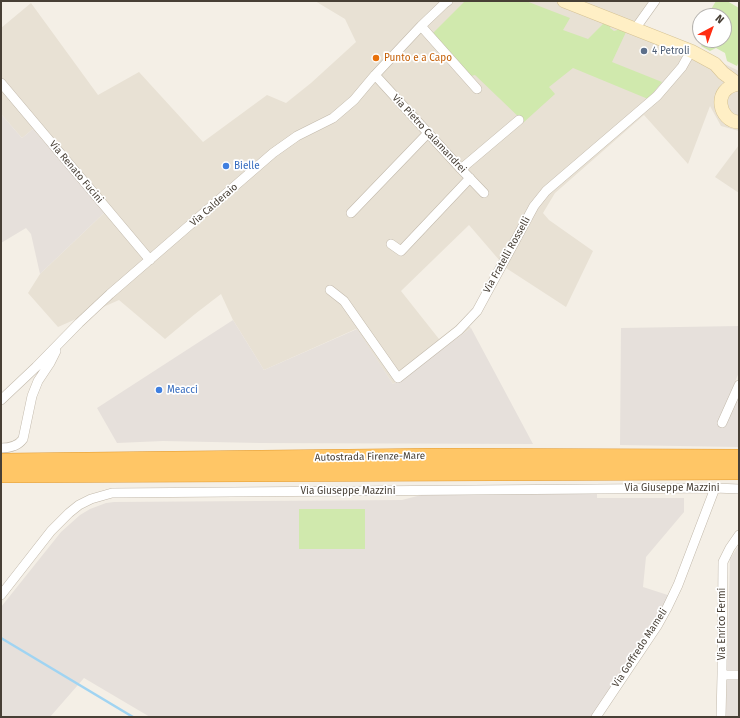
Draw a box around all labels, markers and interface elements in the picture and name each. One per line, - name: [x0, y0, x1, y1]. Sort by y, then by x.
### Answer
- north arrow: [692, 8, 732, 48]
- text: N: [713, 12, 727, 27]
- place label: 4 Petroli: [652, 45, 690, 57]
- marker: 4 Petroli: [639, 46, 649, 56]
- place label: Punto e a Capo: [384, 52, 452, 64]
- marker: Punto e a Capo: [371, 53, 381, 63]
- street label: Via Pietro Calamandrei: [389, 92, 469, 176]
- street label: Via Renato Fucini: [46, 138, 106, 206]
- place label: Bielle: [234, 160, 260, 172]
- marker: Bielle: [221, 161, 231, 171]
- street label: Via Calderaio: [188, 181, 240, 229]
- street label: Via Fratelli Rosselli: [481, 215, 533, 295]
- place label: Meacci: [167, 384, 198, 396]
- marker: Meacci: [154, 385, 164, 395]
- street label: Autostrada Firenze-Mare: [315, 450, 425, 464]
- street label: Via Giuseppe Mazzini: [625, 482, 719, 494]
- street label: Via Giuseppe Mazzini: [301, 485, 395, 497]
- street label: Via Enrico Fermi: [716, 588, 728, 660]
- street label: Via Goffredo Mameli: [610, 606, 670, 690]

